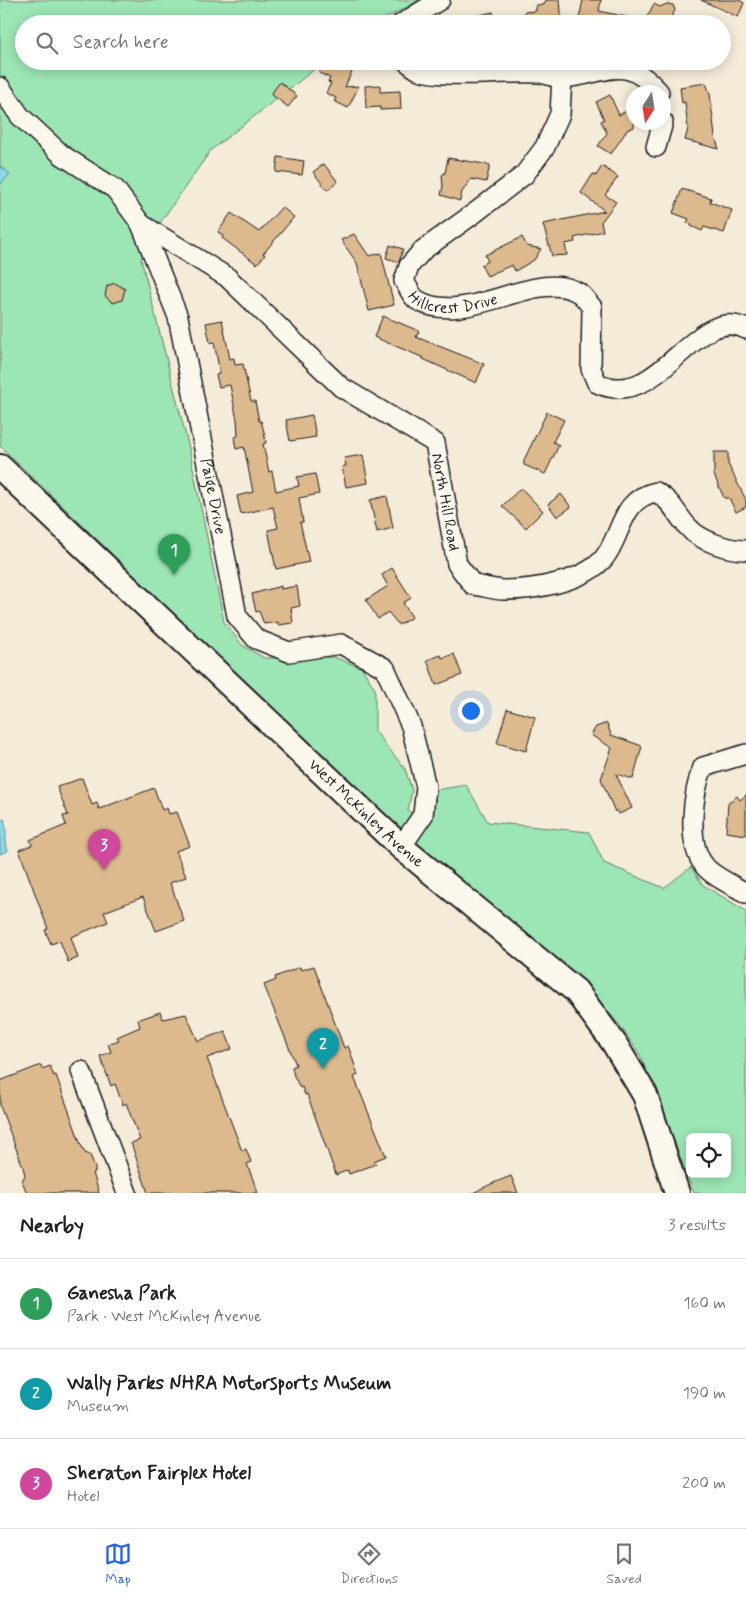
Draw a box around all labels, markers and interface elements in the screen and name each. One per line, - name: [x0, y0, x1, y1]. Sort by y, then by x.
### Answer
- search box: [15, 15, 731, 70]
- icon: search: [33, 29, 61, 57]
- text: Search here: [73, 30, 169, 55]
- north arrow: [626, 85, 671, 130]
- street label: Hillcrest Drive: [403, 287, 500, 318]
- street label: North Hill Road: [427, 452, 465, 553]
- street label: Paige Drive: [196, 457, 231, 536]
- pin: 1: [158, 534, 190, 575]
- your location: [458, 698, 484, 724]
- street label: West McKinley Avenue: [304, 754, 429, 872]
- pin: 3: [88, 829, 120, 870]
- pin: 2: [307, 1028, 339, 1069]
- map controls: [686, 1133, 731, 1178]
- button: locate: [686, 1133, 731, 1178]
- text: Nearby: [20, 1212, 84, 1240]
- text: 3 results: [668, 1215, 726, 1236]
- text: Ganesha Park: [67, 1281, 177, 1306]
- text: 1: [32, 1293, 40, 1314]
- text: 160 m: [683, 1293, 726, 1314]
- text: Park · West McKinley Avenue: [67, 1306, 261, 1327]
- text: Wally Parks NHRA Motorsports Museum: [67, 1371, 391, 1396]
- text: 2: [32, 1383, 40, 1404]
- text: 190 m: [683, 1383, 726, 1404]
- text: Museum: [67, 1396, 129, 1417]
- text: Sheraton Fairplex Hotel: [67, 1461, 251, 1486]
- text: 3: [32, 1473, 40, 1494]
- text: 200 m: [682, 1473, 726, 1494]
- text: Hotel: [67, 1486, 100, 1507]
- tab: Map: [104, 1540, 132, 1588]
- tab: Directions: [341, 1540, 398, 1588]
- tab: Saved: [606, 1540, 642, 1588]

